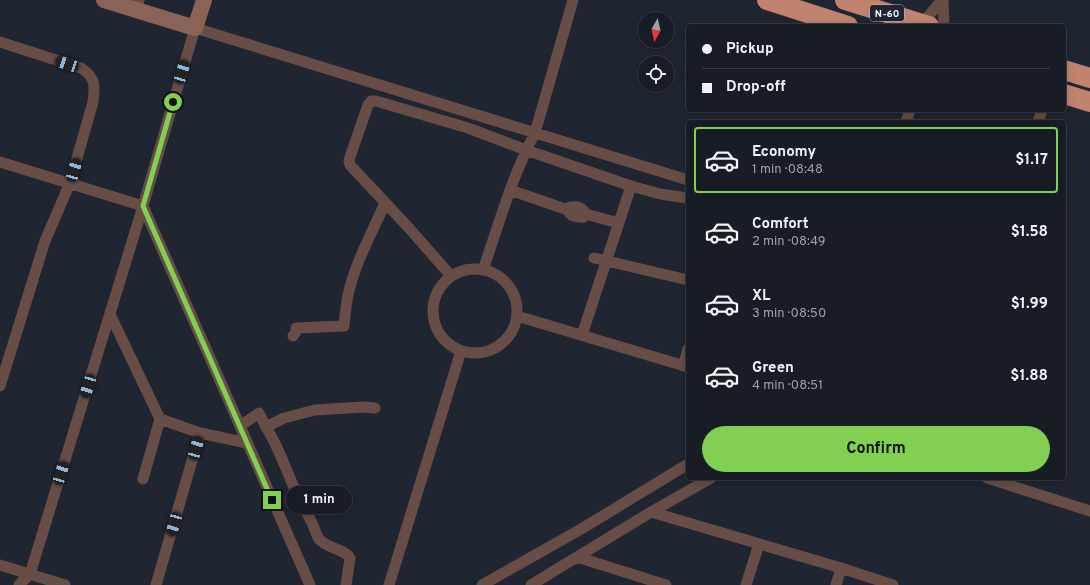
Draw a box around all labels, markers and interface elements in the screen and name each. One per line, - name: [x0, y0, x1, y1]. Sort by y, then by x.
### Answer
- road number: N-60: [870, 5, 904, 21]
- north arrow: [638, 12, 674, 48]
- map controls: [638, 12, 674, 92]
- text: Pickup: [726, 40, 774, 59]
- car: [54, 55, 80, 73]
- button: locate: [638, 56, 674, 92]
- car: [173, 59, 191, 85]
- text: Drop-off: [726, 78, 786, 97]
- route start: [164, 93, 182, 111]
- icon: car: [704, 142, 740, 178]
- text: Economy: [752, 143, 816, 162]
- text: $1.17: [1015, 151, 1048, 170]
- car: [65, 157, 83, 183]
- text: 1 min · 08:48: [752, 162, 823, 178]
- icon: car: [704, 214, 740, 250]
- text: Comfort: [752, 215, 809, 234]
- text: $1.58: [1011, 223, 1048, 242]
- text: 2 min · 08:49: [752, 234, 826, 250]
- icon: car: [704, 286, 740, 322]
- text: XL: [752, 287, 770, 306]
- text: $1.99: [1011, 295, 1048, 314]
- text: 3 min · 08:50: [752, 306, 826, 322]
- icon: car: [704, 358, 740, 394]
- text: Green: [752, 359, 794, 378]
- text: $1.88: [1010, 367, 1048, 386]
- car: [79, 373, 97, 399]
- text: 4 min · 08:51: [752, 378, 823, 394]
- button: Confirm: [702, 426, 1050, 472]
- car: [187, 435, 205, 461]
- car: [52, 460, 70, 486]
- callout: 1 min: [286, 486, 352, 514]
- route end: [263, 491, 281, 509]
- text: 1 min: [303, 492, 335, 508]
- car: [165, 511, 183, 537]

